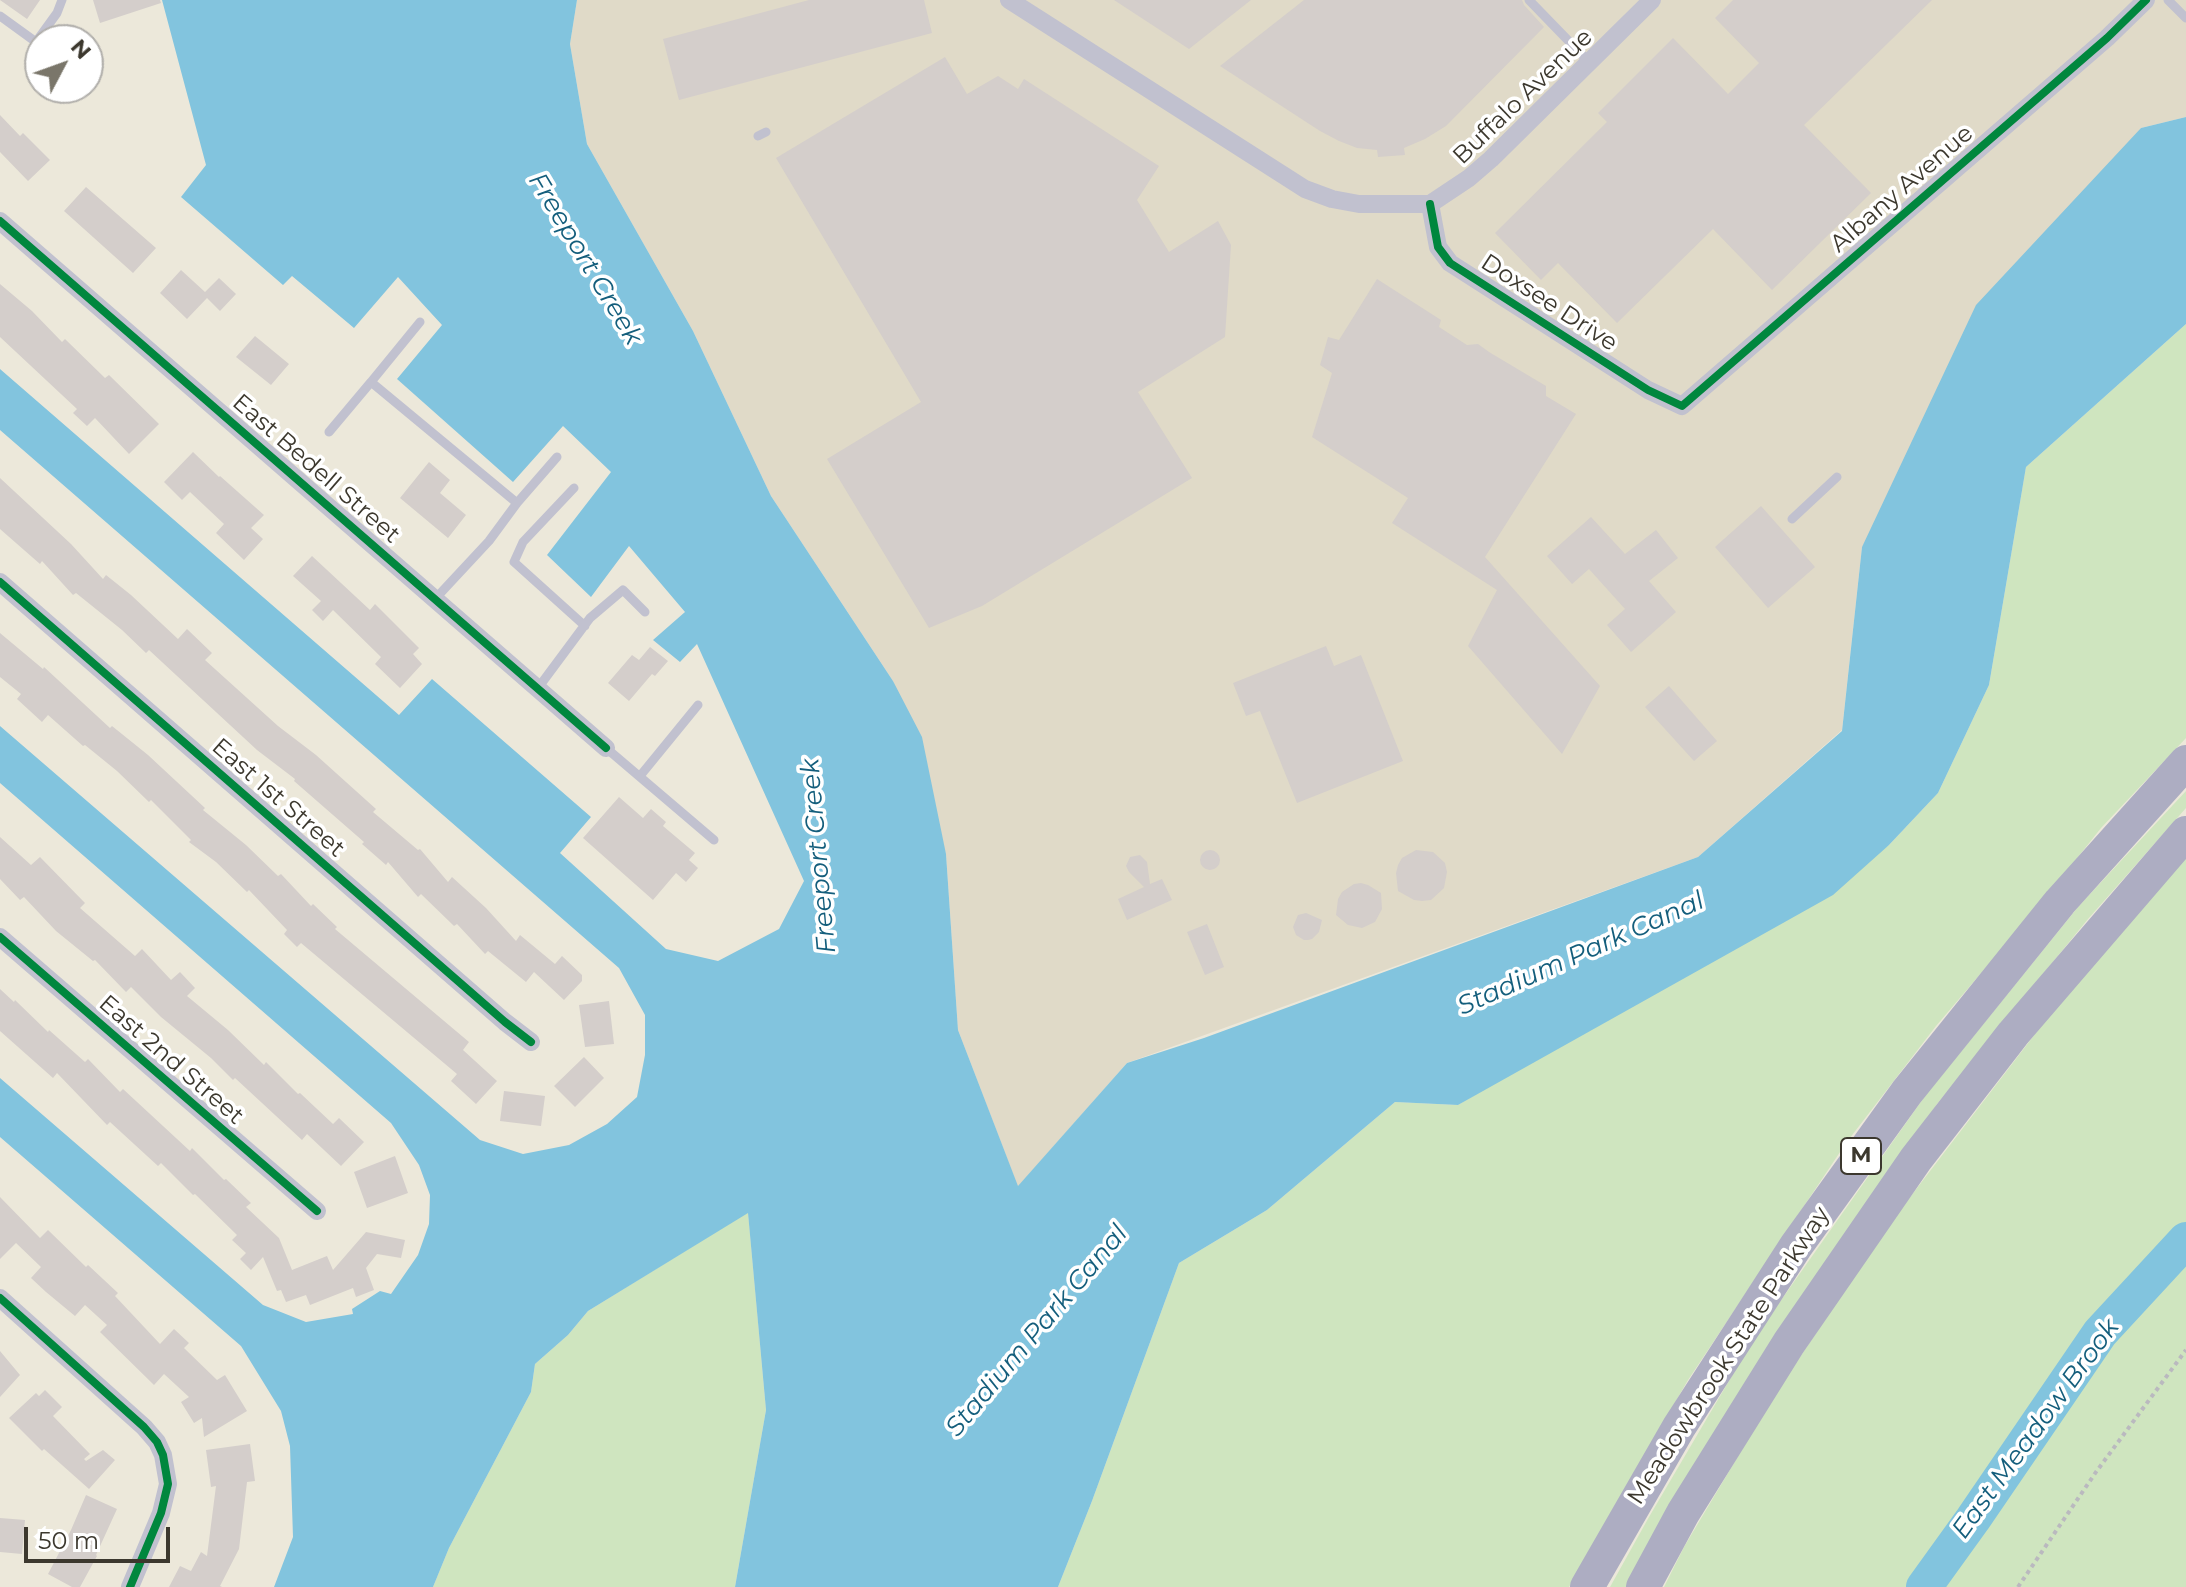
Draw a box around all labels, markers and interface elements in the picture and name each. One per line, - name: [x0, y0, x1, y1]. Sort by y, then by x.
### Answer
- street label: Buffalo Avenue: [1447, 23, 1599, 171]
- north arrow: [24, 24, 104, 104]
- text: N: [65, 34, 97, 65]
- street label: Albany Avenue: [1825, 119, 1979, 259]
- water label: Freeport Creek: [521, 167, 649, 351]
- street label: Doxsee Drive: [1475, 248, 1623, 358]
- street label: East Bedell Street: [226, 388, 406, 550]
- street label: East 1st Street: [206, 732, 350, 864]
- water label: Freeport Creek: [795, 757, 843, 955]
- water label: Stadium Park Canal: [1453, 886, 1709, 1022]
- street label: East 2nd Street: [93, 989, 249, 1131]
- road number: M: [1841, 1138, 1881, 1174]
- street label: Meadowbrook State Parkway: [1622, 1202, 1836, 1510]
- water label: Stadium Park Canal: [939, 1219, 1135, 1443]
- water label: East Meadow Brook: [1946, 1313, 2126, 1545]
- scale bar: [28, 1511, 174, 1561]
- text: 50 m: [38, 1526, 99, 1555]

